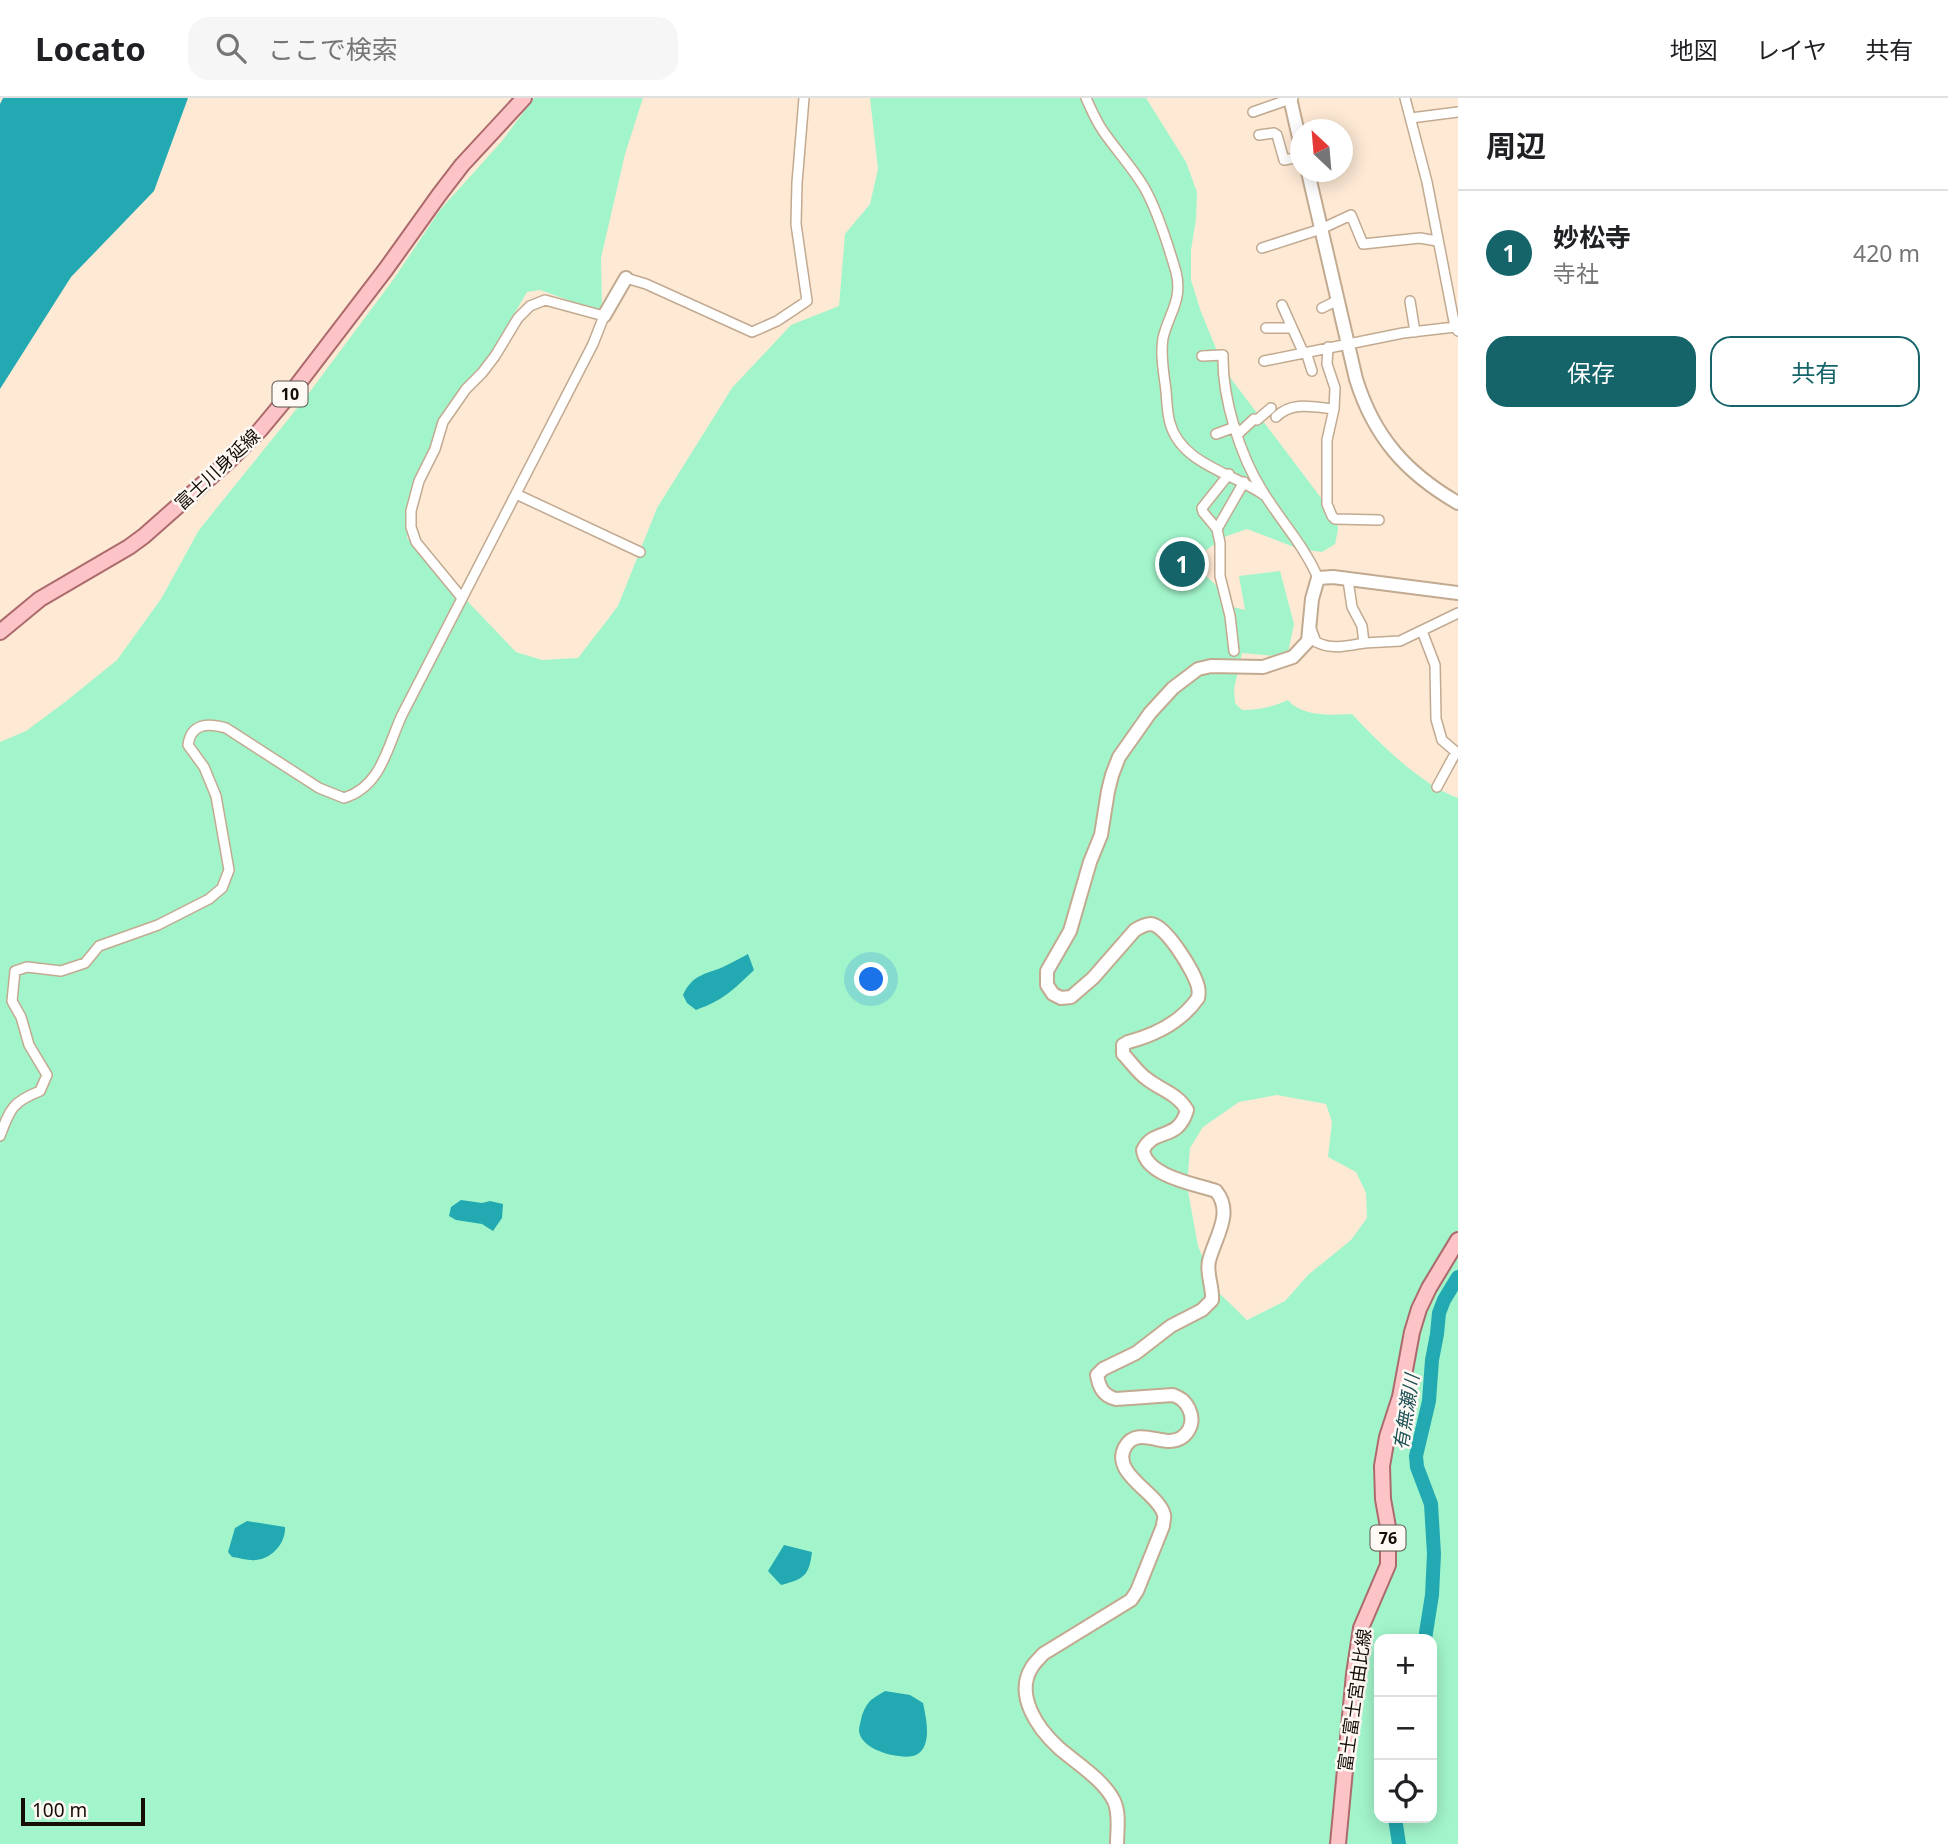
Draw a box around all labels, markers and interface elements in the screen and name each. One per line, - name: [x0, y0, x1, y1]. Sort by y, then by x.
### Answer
- search box: [188, 17, 678, 80]
- text: Locato: [35, 26, 146, 71]
- icon: search: [212, 29, 250, 67]
- text: ここで検索: [268, 31, 398, 67]
- text: 地図: [1670, 33, 1718, 66]
- text: レイヤ: [1756, 33, 1827, 66]
- text: 共有: [1865, 33, 1913, 66]
- north arrow: [1290, 119, 1353, 182]
- text: 周辺: [1486, 125, 1546, 166]
- text: 妙松寺: [1553, 219, 1631, 255]
- text: 1: [1502, 237, 1516, 269]
- text: 420 m: [1853, 237, 1920, 269]
- text: 寺社: [1553, 257, 1599, 289]
- button: 保存: [1486, 336, 1696, 407]
- button: 共有: [1710, 336, 1920, 407]
- road number: 10: [272, 382, 308, 406]
- street label: 富士川身延線: [169, 423, 265, 515]
- pin: 1: [1159, 538, 1205, 590]
- your location: [854, 962, 888, 996]
- water label: 有無瀬川: [1387, 1370, 1425, 1452]
- road number: 76: [1370, 1526, 1406, 1550]
- street label: 富士富士宮由比線: [1332, 1627, 1376, 1773]
- map controls: [1374, 1634, 1437, 1823]
- button: +: [1374, 1634, 1437, 1697]
- button: −: [1374, 1697, 1437, 1760]
- button: locate: [1374, 1760, 1437, 1823]
- scale bar: [21, 1795, 145, 1827]
- text: 100 m: [32, 1797, 87, 1823]

